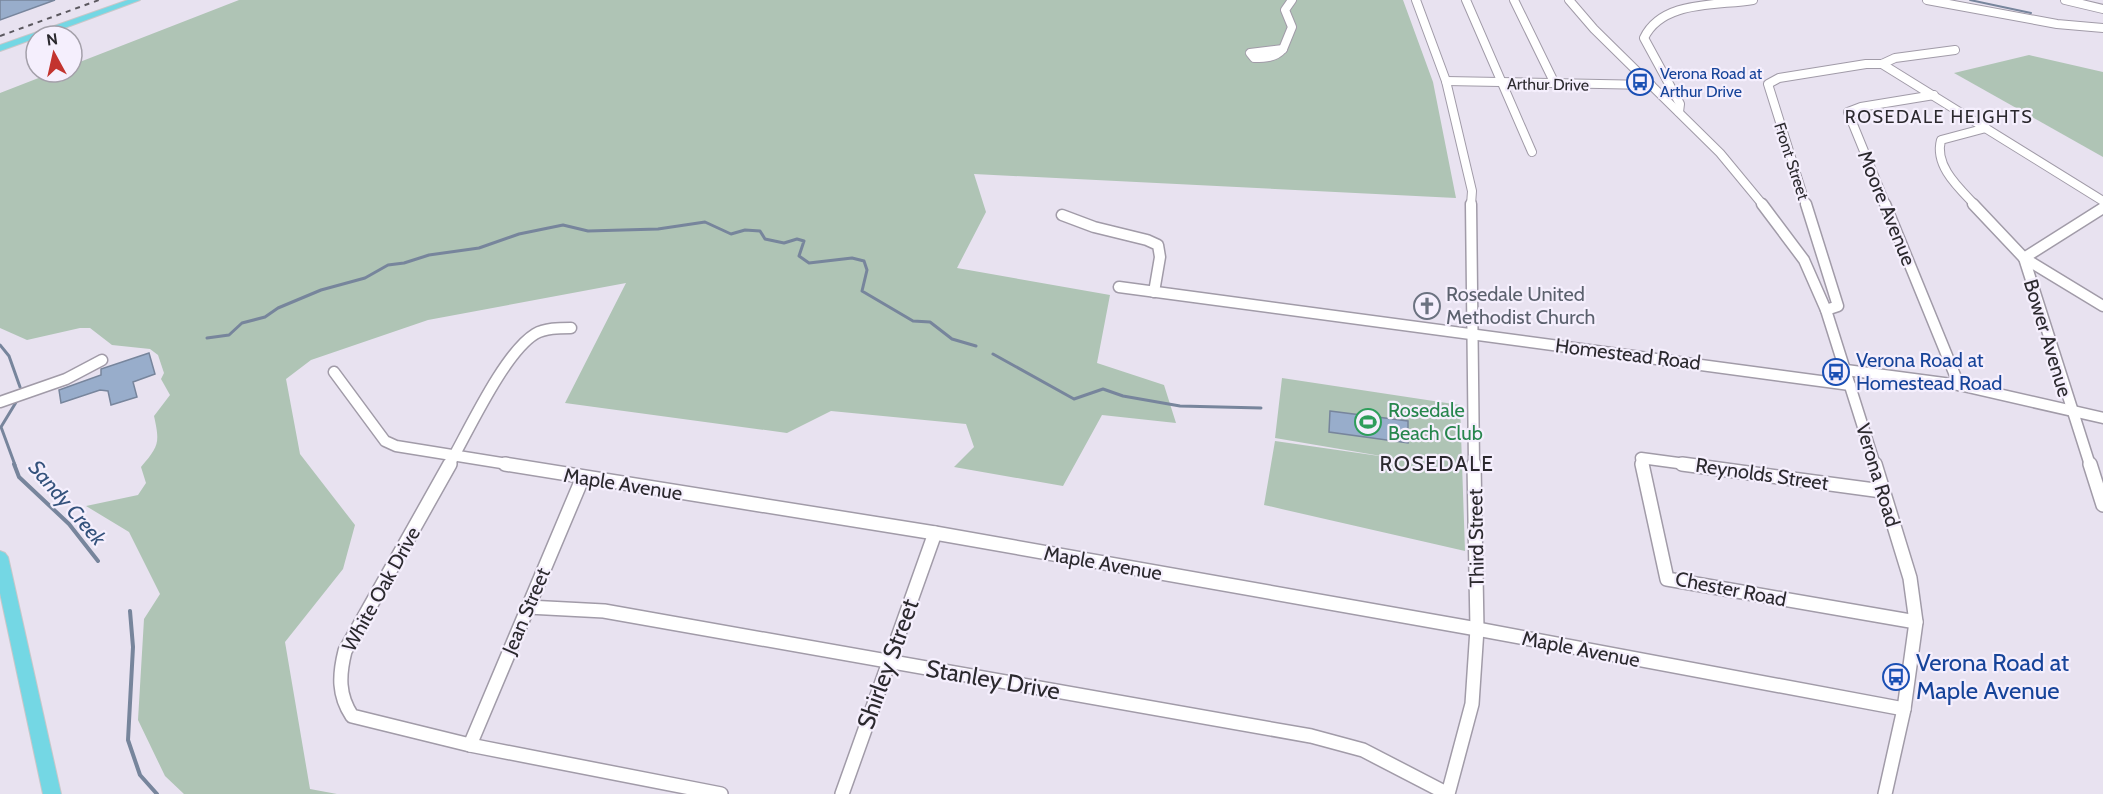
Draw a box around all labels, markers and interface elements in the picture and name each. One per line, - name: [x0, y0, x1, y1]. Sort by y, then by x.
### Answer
- north arrow: [24, 24, 84, 84]
- text: N: [45, 29, 59, 50]
- place label: Verona Road at Arthur Drive: [1660, 64, 1763, 101]
- bus stop icon: Verona Road at Arthur Drive: [1625, 67, 1655, 97]
- street label: Arthur Drive: [1507, 74, 1589, 95]
- district label: ROSEDALE HEIGHTS: [1845, 106, 2033, 128]
- street label: Front Street: [1770, 120, 1813, 203]
- street label: Moore Avenue: [1853, 147, 1921, 269]
- street label: Bower Avenue: [2019, 276, 2077, 400]
- place label: Rosedale United Methodist Church: [1446, 282, 1595, 329]
- church icon: Rosedale United Methodist Church: [1412, 291, 1442, 321]
- street label: Homestead Road: [1554, 333, 1702, 375]
- place label: Verona Road at Homestead Road: [1856, 348, 2002, 395]
- bus stop icon: Verona Road at Homestead Road: [1821, 357, 1851, 387]
- place label: Rosedale Beach Club: [1388, 398, 1483, 445]
- sports icon: Rosedale Beach Club: [1353, 407, 1383, 437]
- street label: Verona Road: [1851, 420, 1905, 530]
- district label: ROSEDALE: [1380, 451, 1494, 476]
- street label: Reynolds Street: [1694, 453, 1830, 495]
- water label: Sandy Creek: [24, 455, 112, 551]
- street label: Maple Avenue: [562, 463, 684, 505]
- street label: Third Street: [1463, 488, 1489, 588]
- street label: White Oak Drive: [337, 523, 425, 655]
- street label: Maple Avenue: [1042, 541, 1164, 585]
- street label: Jean Street: [497, 564, 555, 659]
- street label: Chester Road: [1673, 566, 1789, 612]
- street label: Shirley Street: [851, 595, 924, 733]
- street label: Maple Avenue: [1520, 626, 1642, 672]
- place label: Verona Road at Maple Avenue: [1916, 648, 2069, 705]
- street label: Stanley Drive: [924, 653, 1062, 706]
- bus stop icon: Verona Road at Maple Avenue: [1881, 662, 1911, 692]

